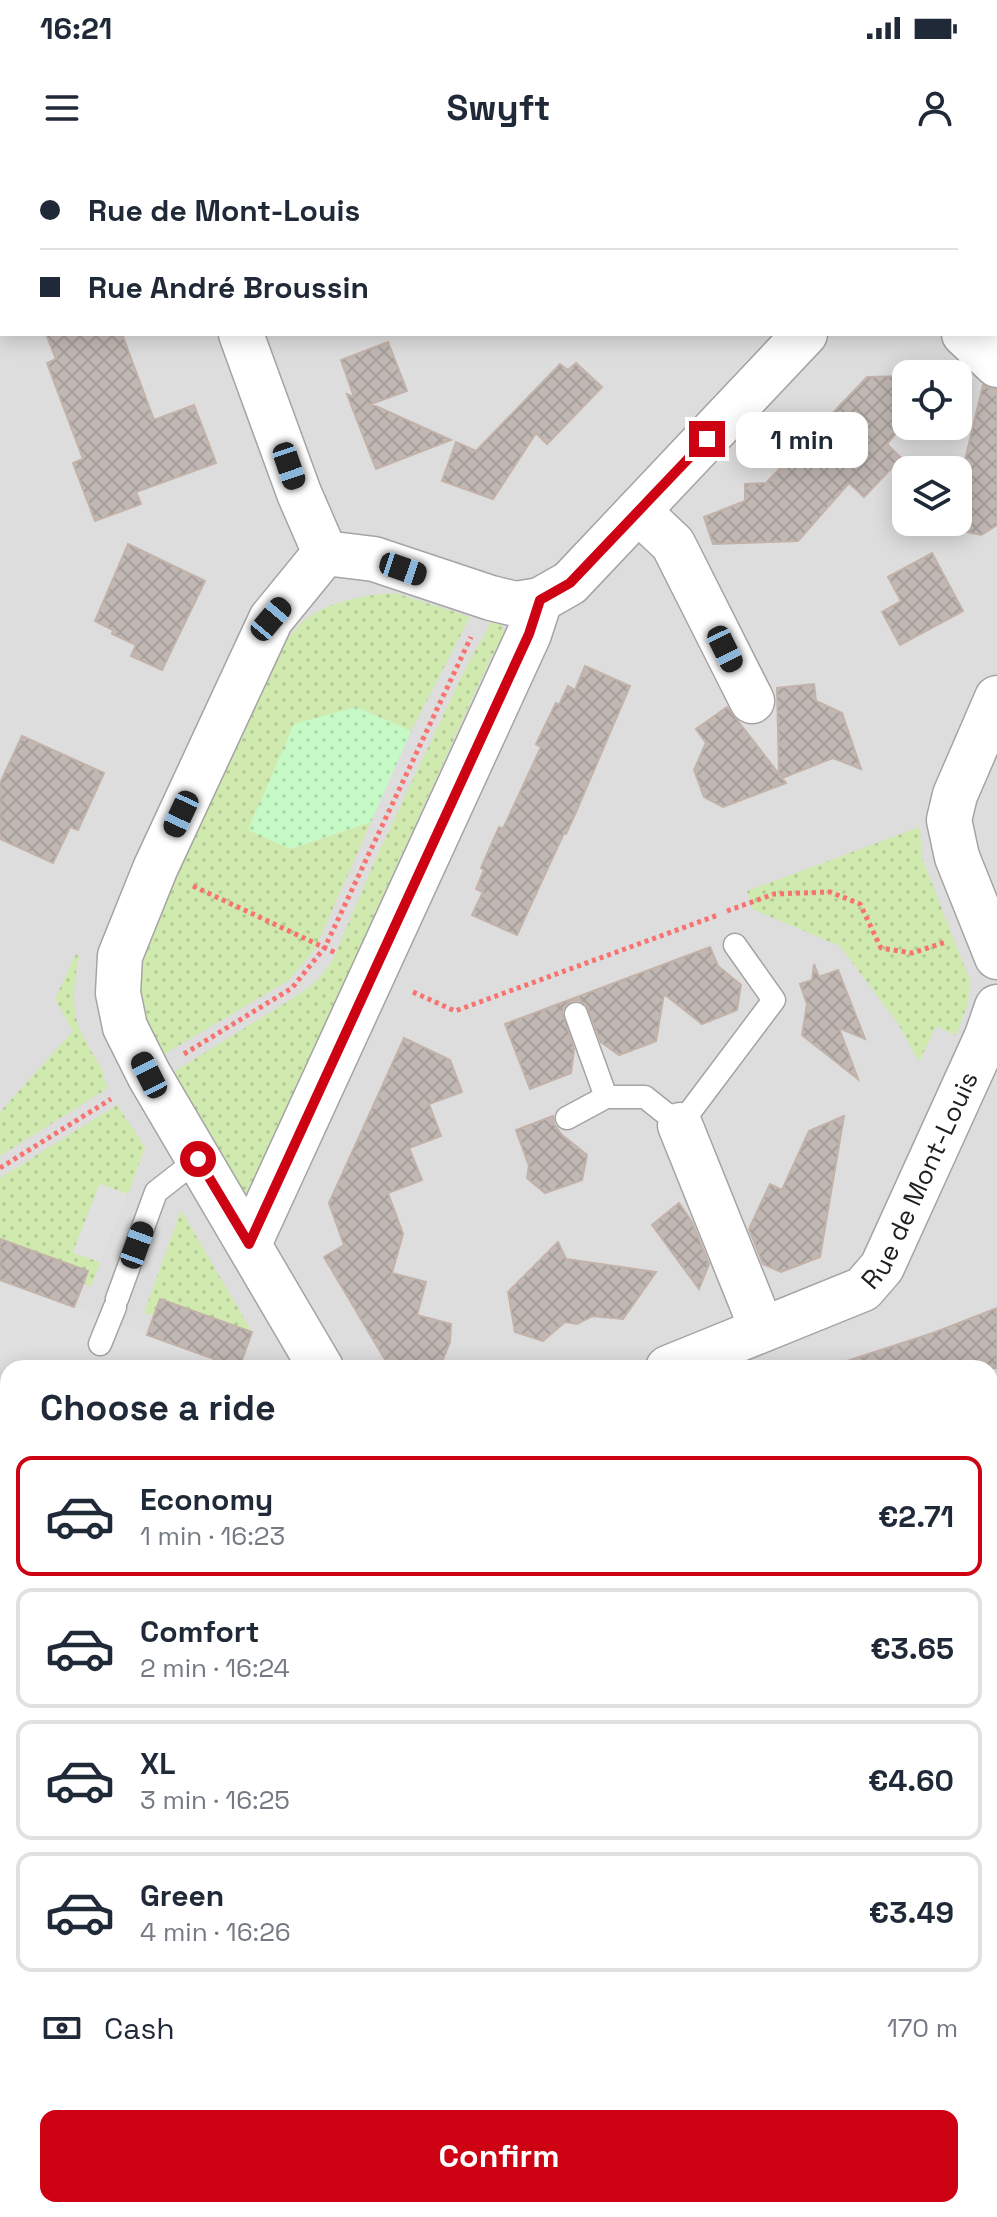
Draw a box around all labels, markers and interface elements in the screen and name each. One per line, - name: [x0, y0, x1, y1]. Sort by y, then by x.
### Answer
- text: 16:21: [40, 9, 112, 48]
- text: Swyft: [447, 85, 550, 131]
- icon: menu: [40, 86, 84, 130]
- icon: person: [913, 86, 957, 130]
- text: Rue de Mont-Louis: [88, 191, 360, 230]
- text: Rue André Broussin: [88, 268, 369, 307]
- map controls: [892, 360, 972, 536]
- button: locate: [892, 360, 972, 440]
- callout: 1 min: [735, 411, 867, 467]
- route end: [689, 421, 725, 457]
- text: 1 min: [770, 423, 834, 457]
- car: [270, 439, 308, 493]
- button: layers: [892, 456, 972, 536]
- car: [376, 550, 430, 588]
- car: [246, 593, 296, 645]
- car: [704, 622, 746, 676]
- car: [160, 787, 202, 841]
- car: [127, 1048, 171, 1102]
- street label: Rue de Mont-Louis: [853, 1066, 986, 1296]
- route start: [180, 1141, 216, 1177]
- car: [118, 1218, 156, 1272]
- text: Choose a ride: [40, 1385, 276, 1431]
- icon: car: [44, 1480, 116, 1552]
- text: Economy: [140, 1480, 273, 1519]
- text: €2.71: [878, 1497, 954, 1536]
- text: 1 min · 16:23: [140, 1519, 285, 1553]
- icon: car: [44, 1612, 116, 1684]
- text: Comfort: [140, 1612, 259, 1651]
- text: €3.65: [870, 1629, 954, 1668]
- text: 2 min · 16:24: [140, 1651, 290, 1685]
- icon: car: [44, 1744, 116, 1816]
- text: XL: [140, 1744, 176, 1783]
- text: €4.60: [868, 1761, 954, 1800]
- text: 3 min · 16:25: [140, 1783, 290, 1817]
- icon: car: [44, 1876, 116, 1948]
- text: Green: [140, 1876, 224, 1915]
- text: €3.49: [869, 1893, 954, 1932]
- text: 4 min · 16:26: [140, 1915, 291, 1949]
- icon: cash: [40, 2006, 84, 2050]
- text: Cash: [104, 2009, 175, 2048]
- text: 170 m: [887, 2011, 958, 2045]
- button: Confirm: [40, 2110, 958, 2202]

